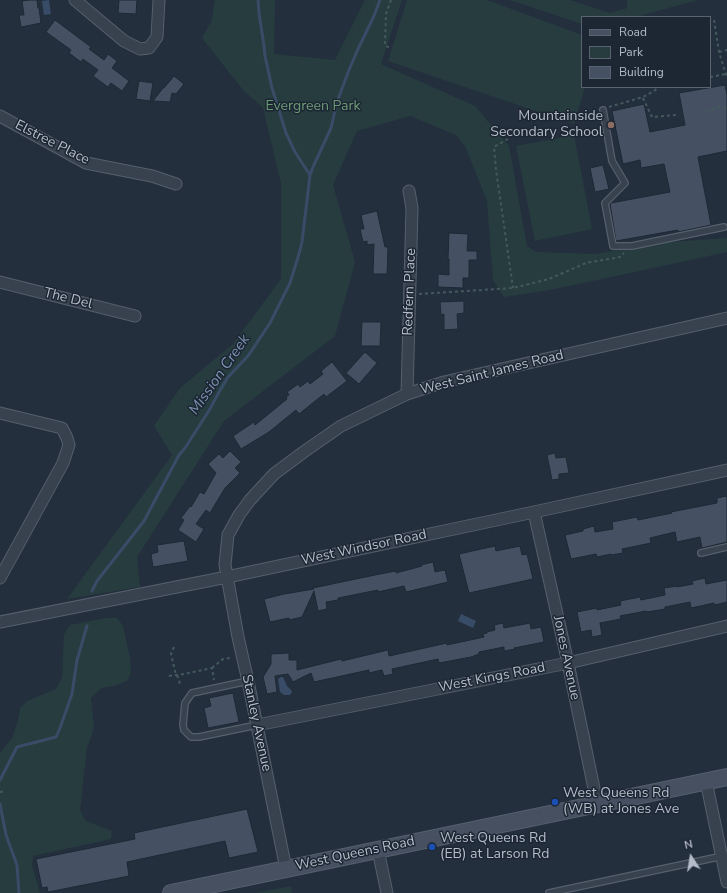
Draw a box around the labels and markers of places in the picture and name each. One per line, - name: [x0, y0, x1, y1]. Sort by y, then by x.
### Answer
- place label: Mountainside Secondary School: [490, 109, 603, 142]
- marker: Mountainside Secondary School: [606, 120, 616, 130]
- place label: West Queens Rd (WB) at Jones Ave: [563, 786, 679, 818]
- marker: West Queens Rd (WB) at Jones Ave: [550, 797, 560, 807]
- place label: West Queens Rd (EB) at Larson Rd: [440, 831, 549, 864]
- marker: West Queens Rd (EB) at Larson Rd: [427, 842, 437, 852]

